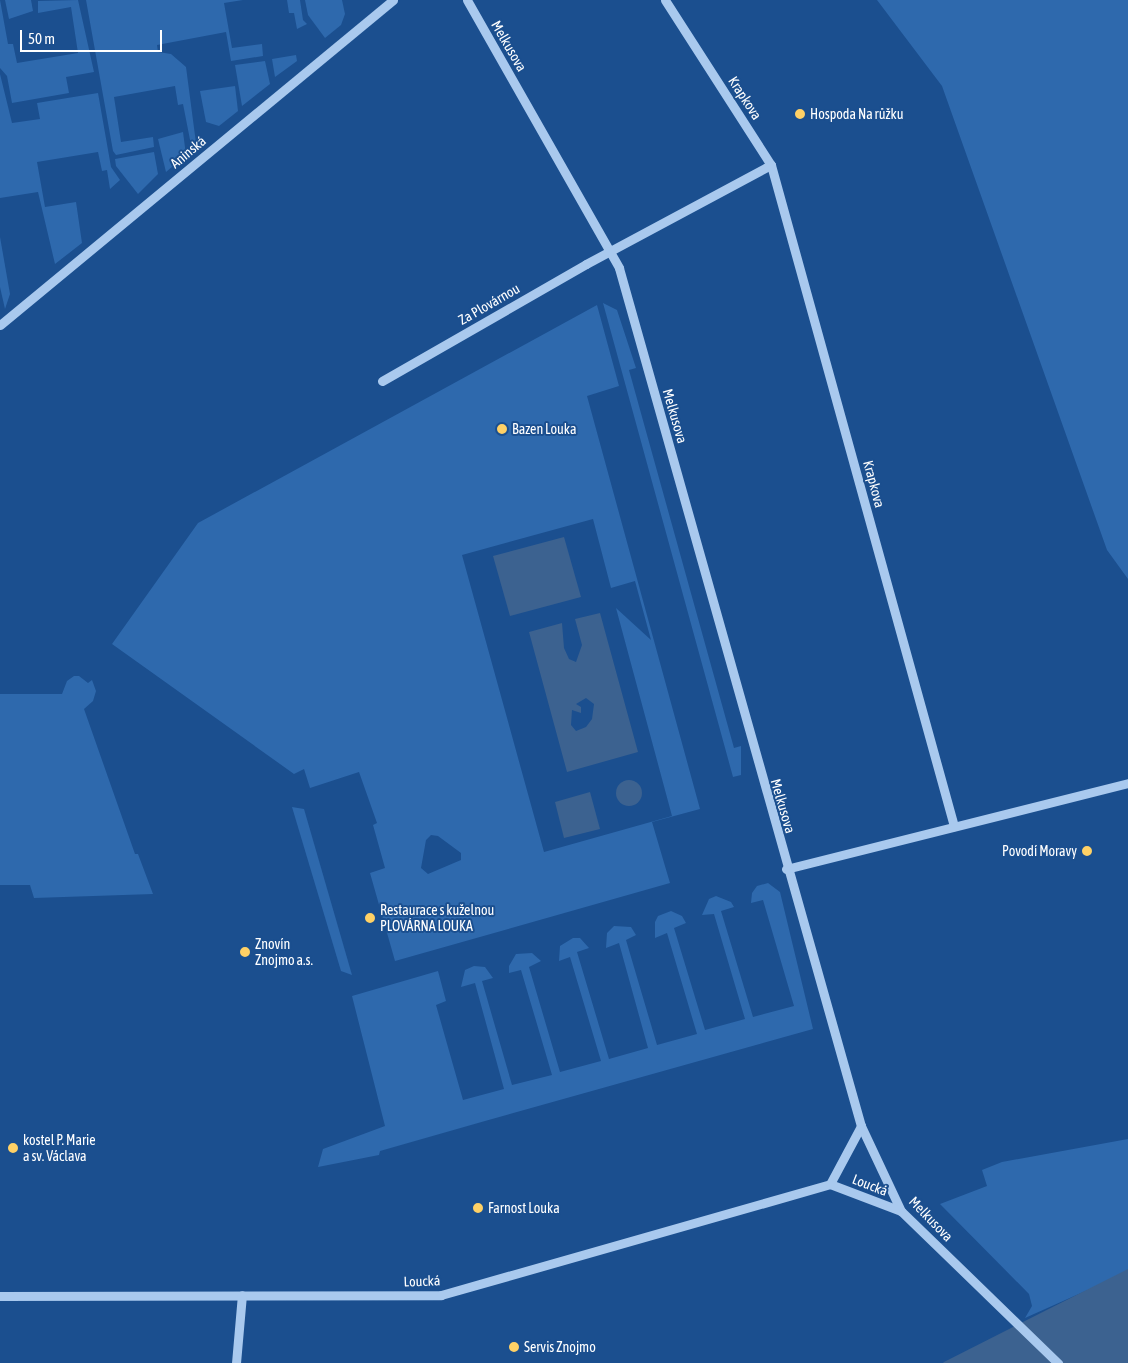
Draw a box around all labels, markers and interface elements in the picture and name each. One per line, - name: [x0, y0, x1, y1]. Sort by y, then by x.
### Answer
- street label: Melkusova: [488, 18, 530, 74]
- scale bar: [22, 20, 165, 52]
- text: 50 m: [28, 30, 55, 47]
- street label: Krapkova: [725, 73, 765, 123]
- place label: Hospoda Na růžku: [810, 106, 903, 122]
- marker: Hospoda Na růžku: [794, 108, 806, 120]
- street label: Aninská: [167, 132, 209, 172]
- street label: Za Plovárnou: [455, 280, 523, 328]
- street label: Melkusova: [659, 387, 691, 445]
- place label: Bazen Louka: [512, 421, 577, 437]
- marker: Bazen Louka: [496, 423, 508, 435]
- street label: Krapkova: [860, 458, 888, 510]
- street label: Melkusova: [767, 777, 799, 835]
- place label: Povodí Moravy: [1002, 843, 1077, 859]
- marker: Povodí Moravy: [1081, 845, 1093, 857]
- place label: Restaurace s kuželnou PLOVÁRNA LOUKA: [380, 902, 494, 934]
- marker: Restaurace s kuželnou PLOVÁRNA LOUKA: [364, 912, 376, 924]
- place label: Znovín Znojmo a.s.: [255, 936, 313, 969]
- marker: Znovín Znojmo a.s.: [239, 946, 251, 958]
- place label: kostel P. Marie a sv. Václava: [23, 1132, 96, 1164]
- marker: kostel P. Marie a sv. Václava: [7, 1142, 19, 1154]
- street label: Loucká: [850, 1171, 890, 1199]
- street label: Melkusova: [906, 1193, 956, 1245]
- place label: Farnost Louka: [488, 1200, 560, 1216]
- marker: Farnost Louka: [472, 1202, 484, 1214]
- street label: Loucká: [403, 1272, 441, 1290]
- place label: Servis Znojmo: [524, 1339, 596, 1355]
- marker: Servis Znojmo: [508, 1341, 520, 1353]

